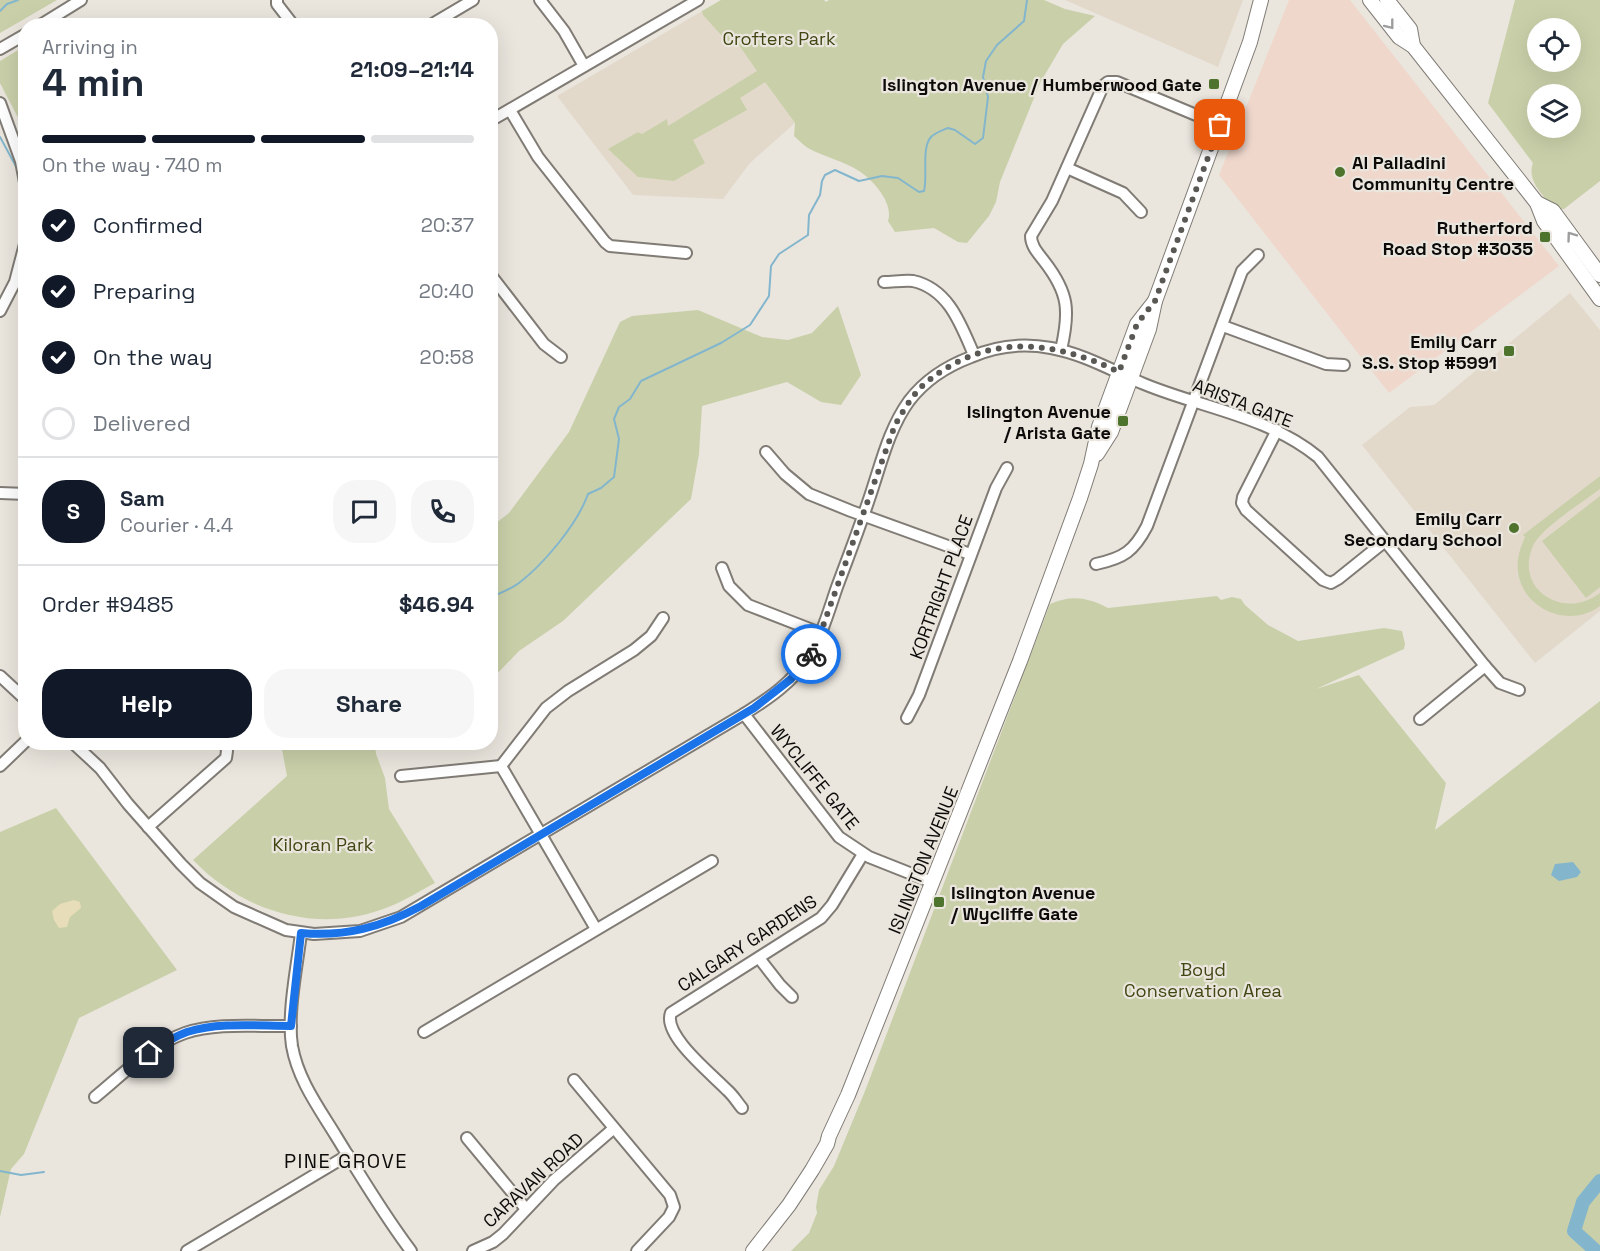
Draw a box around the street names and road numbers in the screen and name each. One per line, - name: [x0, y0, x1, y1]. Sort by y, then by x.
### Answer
- street label: ARISTA GATE: [1190, 373, 1296, 433]
- street label: KORTRIGHT PLACE: [904, 512, 978, 662]
- street label: WYCLIFFE GATE: [766, 720, 864, 834]
- street label: ISLINGTON AVENUE: [883, 783, 963, 937]
- street label: CALGARY GARDENS: [673, 889, 821, 997]
- street label: CARAVAN ROAD: [478, 1128, 588, 1232]

